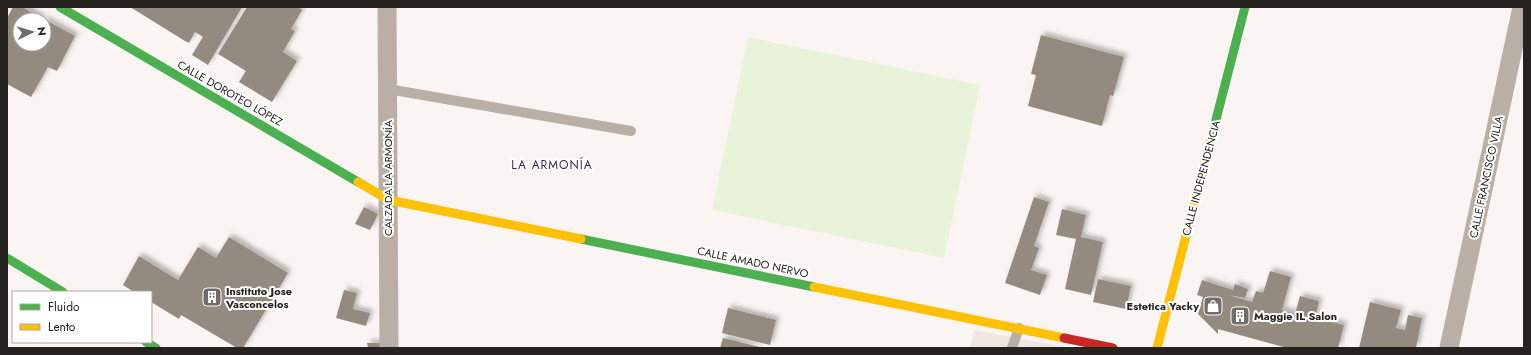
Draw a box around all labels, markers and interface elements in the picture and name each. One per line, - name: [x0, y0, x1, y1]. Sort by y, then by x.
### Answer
- north arrow: [12, 12, 52, 52]
- text: N: [34, 26, 50, 36]
- street label: CALLE DOROTEO LÓPEZ: [174, 56, 286, 130]
- street label: CALLE FRANCISCO VILLA: [1465, 114, 1507, 240]
- street label: CALLE INDEPENDENCIA: [1178, 118, 1224, 237]
- street label: CALZADA LA ARMONÍA: [380, 119, 396, 236]
- district label: LA ARMONÍA: [511, 156, 593, 174]
- street label: CALLE AMADO NERVO: [696, 242, 810, 282]
- place label: Instituto Jose Vasconcelos: [225, 283, 292, 312]
- building icon: Instituto Jose Vasconcelos: [201, 286, 223, 308]
- legend: [12, 291, 152, 343]
- shop icon: Estetica Yacky: [1202, 295, 1224, 317]
- text: Fluido: [48, 298, 80, 316]
- place label: Estetica Yacky: [1127, 298, 1199, 314]
- building icon: Maggie IL Salon: [1229, 305, 1251, 327]
- place label: Maggie IL Salon: [1254, 308, 1337, 324]
- text: Lento: [48, 318, 76, 336]

